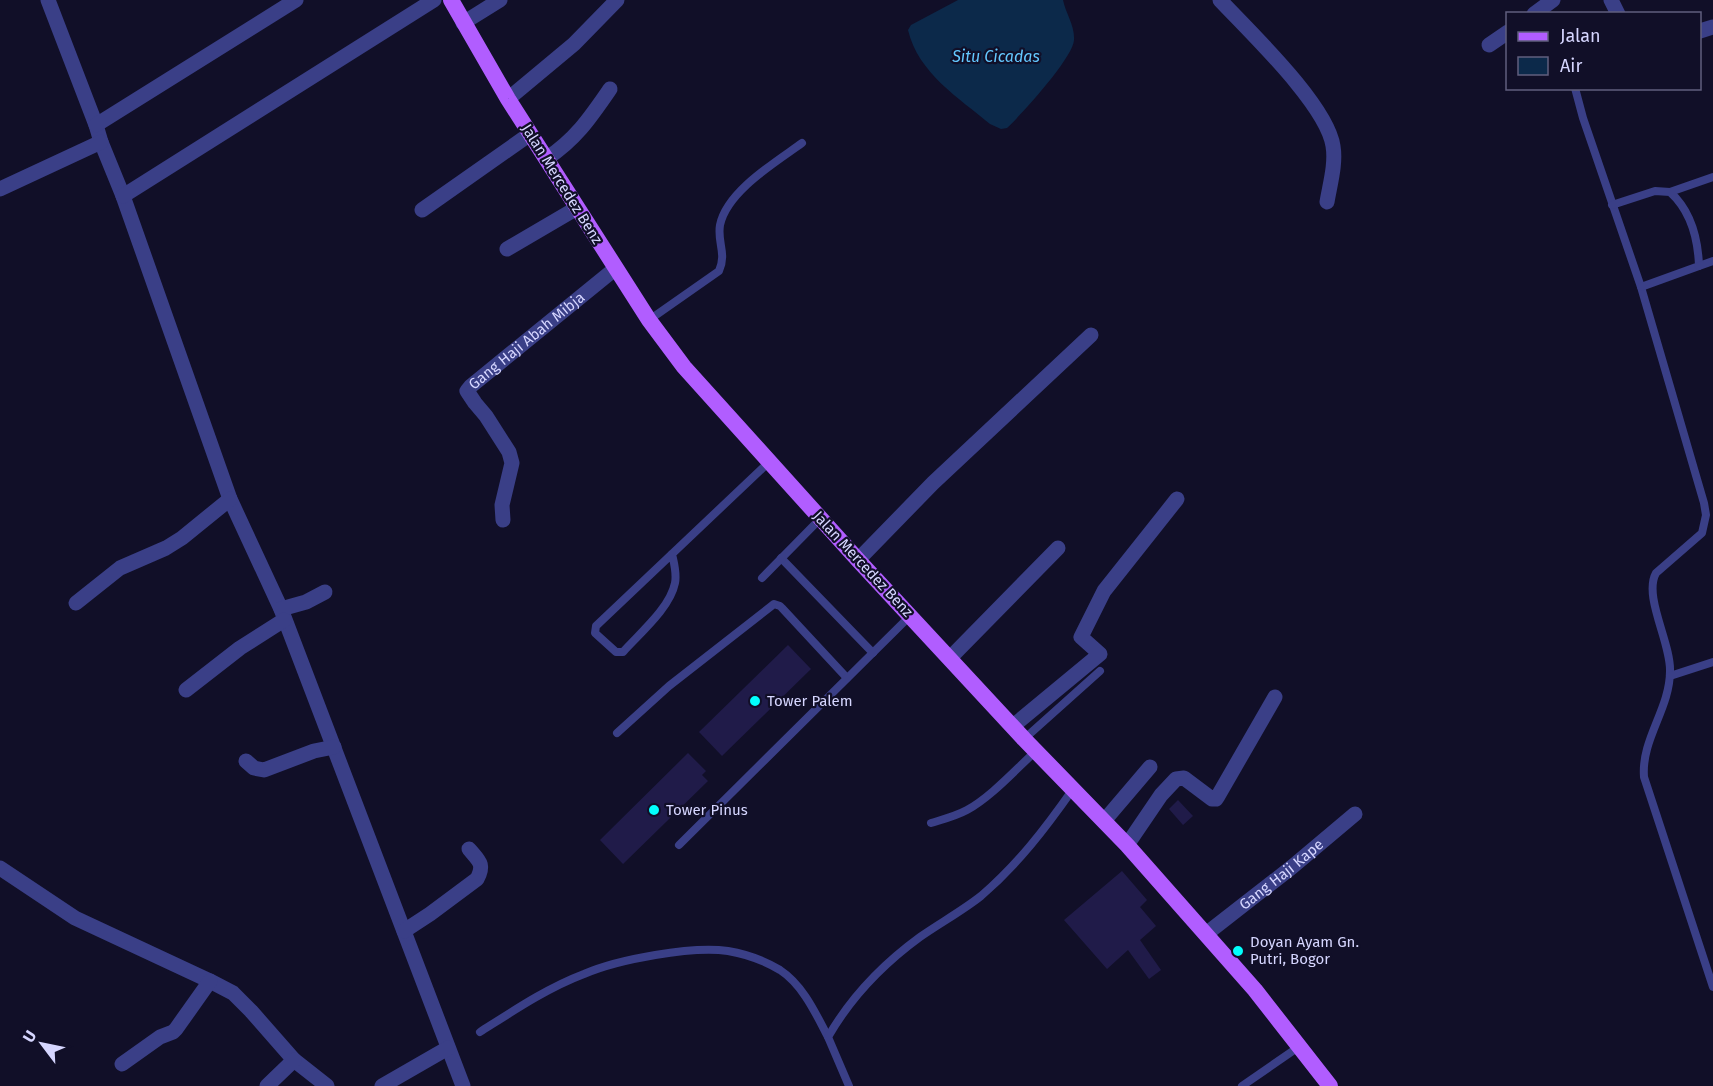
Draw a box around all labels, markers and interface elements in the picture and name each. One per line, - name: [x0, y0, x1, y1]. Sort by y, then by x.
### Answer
- legend: [1506, 12, 1701, 90]
- text: Jalan: [1560, 25, 1601, 47]
- water label: Situ Cicadas: [951, 47, 1040, 66]
- text: Air: [1560, 55, 1582, 77]
- street label: Jalan Mercedez Benz: [518, 121, 607, 248]
- street label: Gang Haji Abah Mibja: [465, 288, 588, 393]
- street label: Jalan Mercedez Benz: [809, 507, 917, 621]
- place label: Tower Palem: [767, 692, 853, 710]
- marker: Tower Palem: [748, 694, 762, 708]
- place label: Tower Pinus: [666, 801, 748, 819]
- marker: Tower Pinus: [647, 803, 661, 817]
- street label: Gang Haji Kape: [1236, 835, 1327, 914]
- place label: Doyan Ayam Gn. Putri, Bogor: [1250, 933, 1359, 968]
- marker: Doyan Ayam Gn. Putri, Bogor: [1231, 944, 1245, 958]
- north arrow: [12, 1014, 72, 1074]
- text: U: [19, 1027, 41, 1046]

